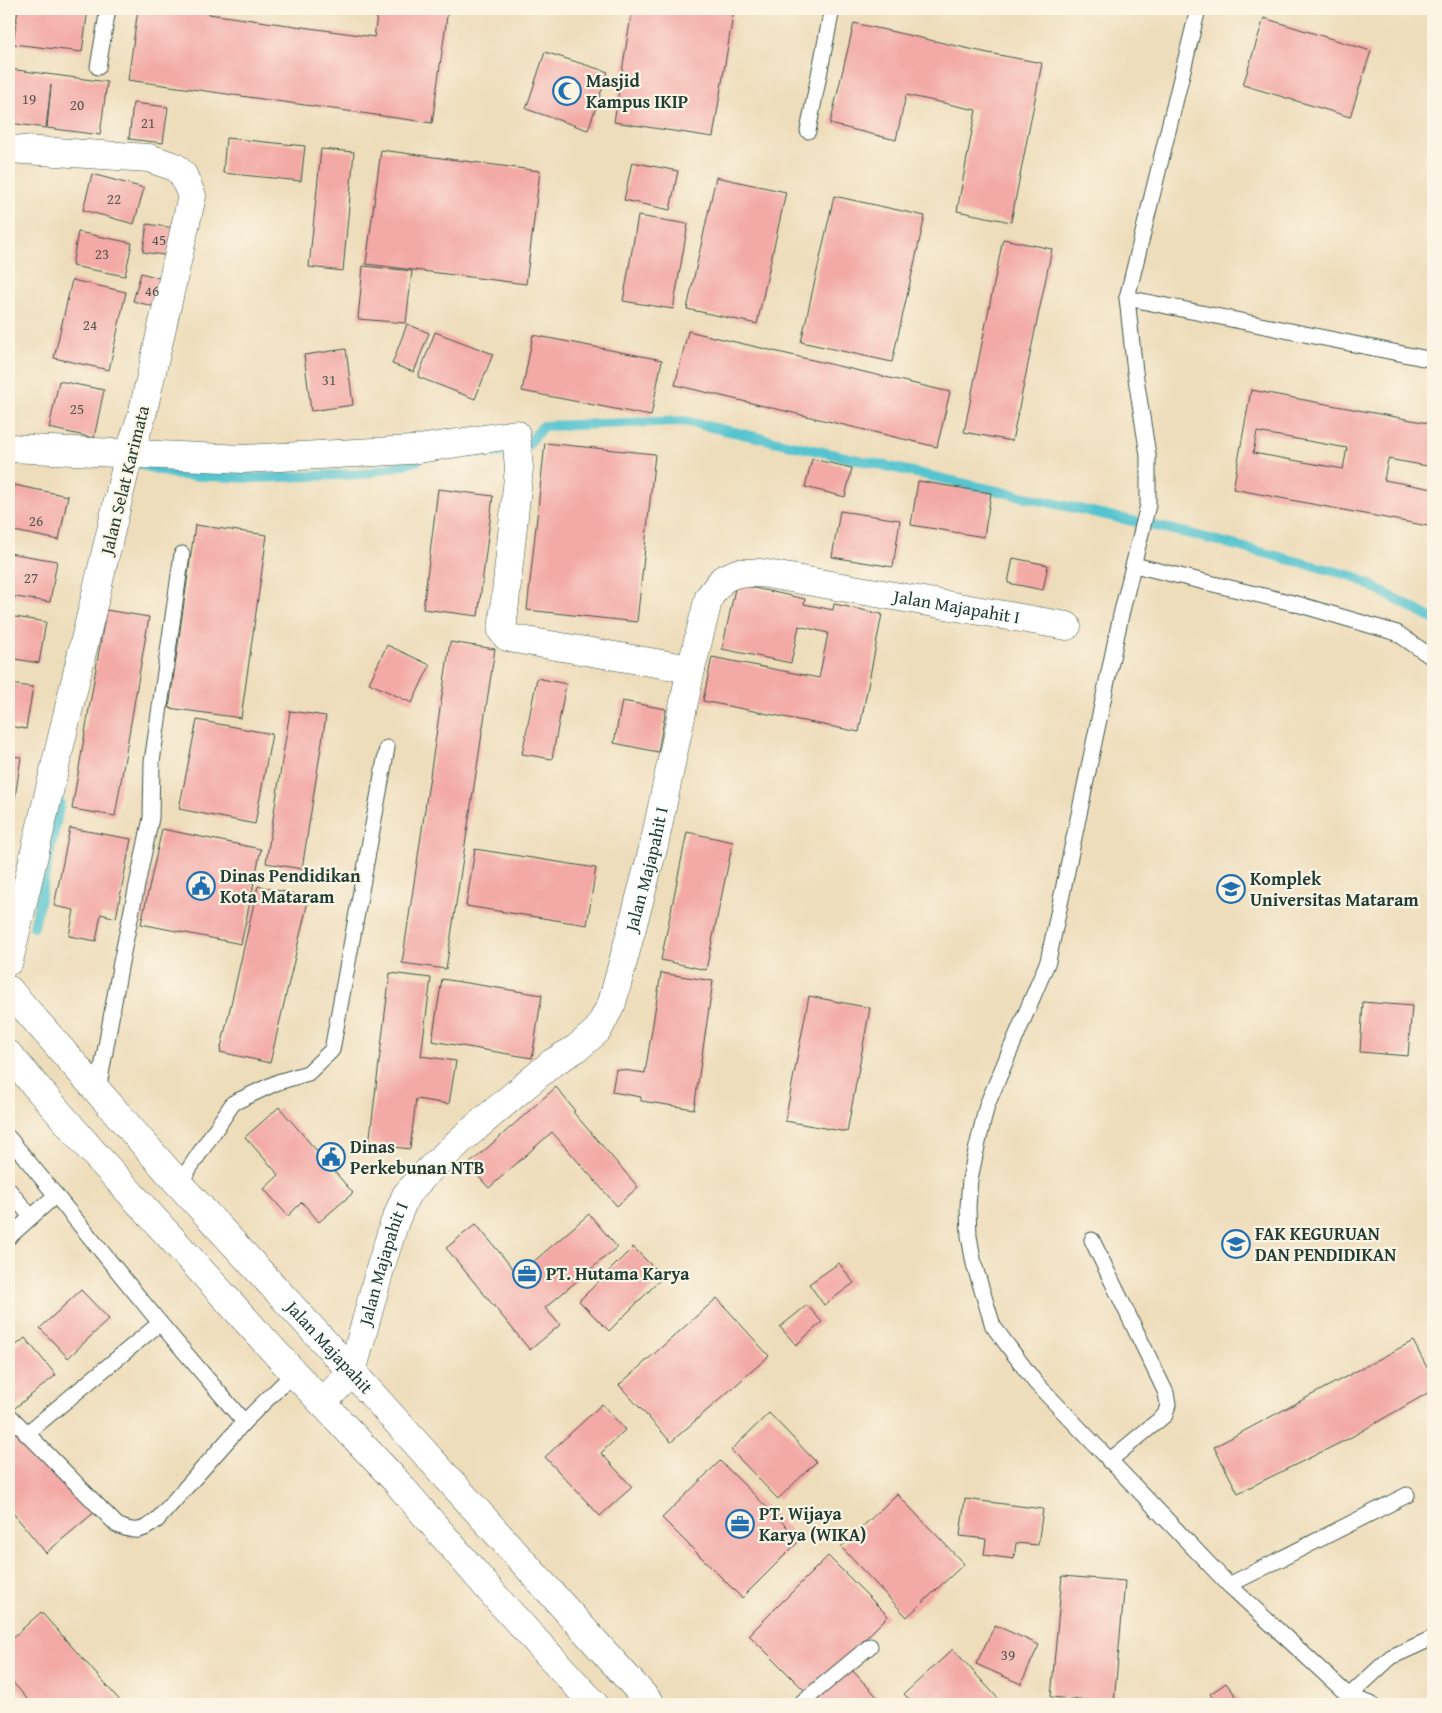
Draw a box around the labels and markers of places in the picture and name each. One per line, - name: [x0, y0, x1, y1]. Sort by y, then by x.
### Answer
- place label: Masjid Kampus IKIP: [586, 67, 688, 115]
- mosque icon: Masjid Kampus IKIP: [552, 76, 582, 106]
- place label: Dinas Pendidikan Kota Mataram: [220, 862, 361, 910]
- place label: Komplek Universitas Mataram: [1250, 865, 1419, 913]
- public building icon: Dinas Pendidikan Kota Mataram: [186, 871, 216, 901]
- school or university icon: Komplek Universitas Mataram: [1216, 874, 1246, 904]
- place label: Dinas Perkebunan NTB: [350, 1133, 485, 1181]
- public building icon: Dinas Perkebunan NTB: [316, 1142, 346, 1172]
- place label: FAK KEGURUAN DAN PENDIDIKAN: [1255, 1220, 1396, 1268]
- school or university icon: FAK KEGURUAN DAN PENDIDIKAN: [1221, 1229, 1251, 1259]
- office icon: PT. Hutama Karya: [512, 1259, 542, 1289]
- place label: PT. Hutama Karya: [546, 1260, 690, 1287]
- place label: PT. Wijaya Karya (WIKA): [759, 1500, 866, 1548]
- office icon: PT. Wijaya Karya (WIKA): [725, 1509, 755, 1539]

